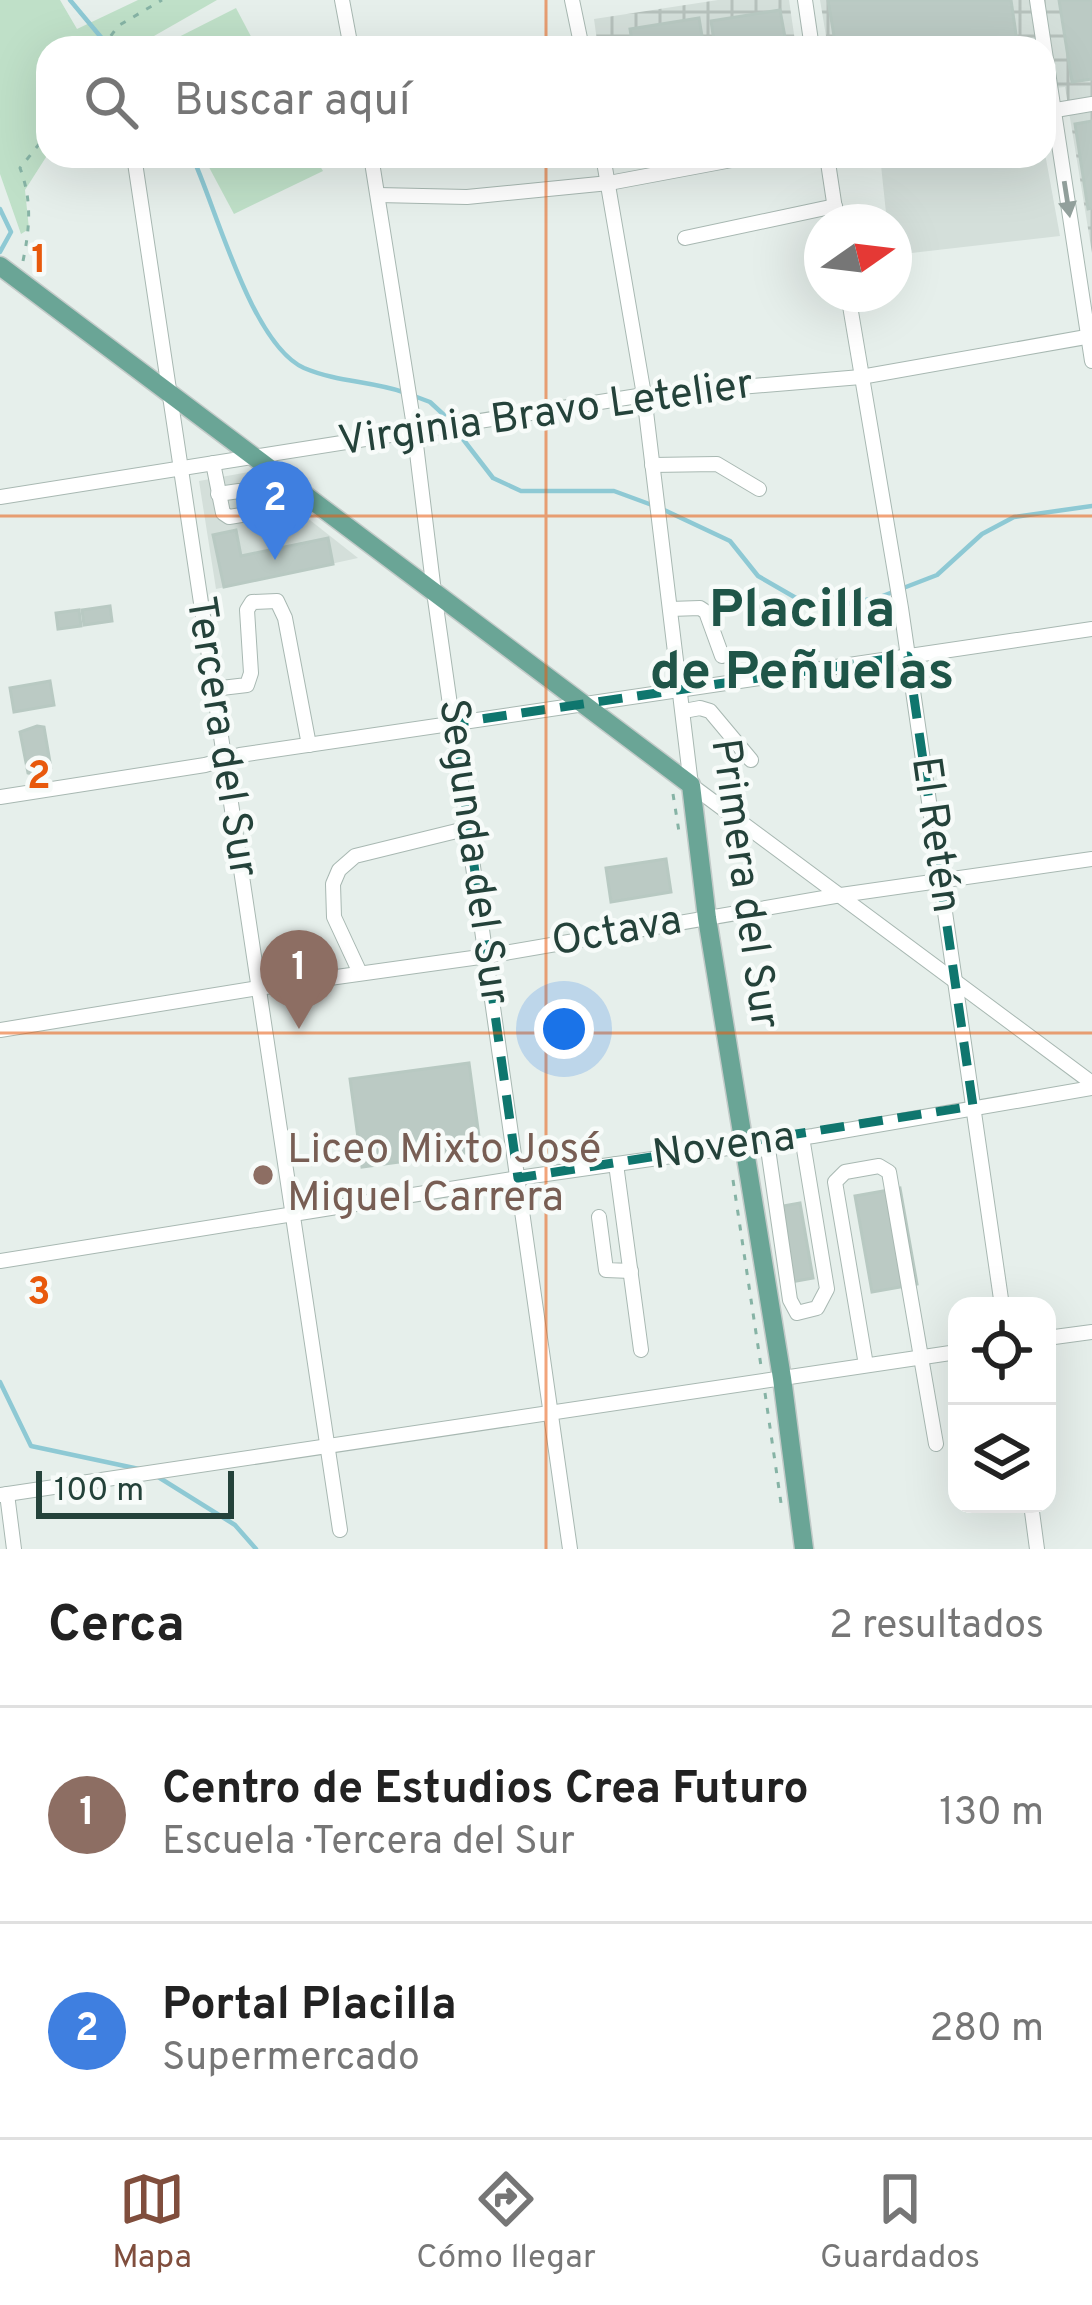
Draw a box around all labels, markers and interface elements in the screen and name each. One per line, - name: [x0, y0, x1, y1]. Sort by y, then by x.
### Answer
- search box: [36, 36, 1056, 168]
- icon: search: [78, 69, 144, 135]
- text: Buscar aquí: [174, 74, 410, 131]
- one-way arrow: [1058, 181, 1077, 218]
- north arrow: [804, 204, 912, 312]
- text: 1: [31, 238, 47, 287]
- street label: Virginia Bravo Letelier: [335, 360, 757, 470]
- pin: 2: [236, 461, 314, 560]
- district label: Placilla de Peñuelas: [650, 578, 954, 709]
- street label: Tercera del Sur: [172, 593, 268, 881]
- street label: Segunda del Sur: [424, 696, 520, 1008]
- street label: Primera del Sur: [696, 736, 790, 1032]
- text: 2: [27, 754, 51, 803]
- street label: El Retén: [897, 754, 971, 916]
- street label: Octava: [548, 896, 686, 970]
- pin: 1: [260, 930, 338, 1029]
- your location: [534, 999, 594, 1059]
- street label: Novena: [649, 1112, 799, 1184]
- place label: Liceo Mixto José Miguel Carrera: [287, 1125, 601, 1226]
- marker: Liceo Mixto José Miguel Carrera: [250, 1162, 276, 1188]
- text: 3: [27, 1270, 51, 1319]
- map controls: [948, 1297, 1056, 1513]
- button: locate: [948, 1297, 1056, 1405]
- button: layers: [948, 1405, 1056, 1513]
- scale bar: [36, 1465, 234, 1518]
- text: 100 m: [54, 1471, 144, 1513]
- text: Cerca: [48, 1595, 185, 1660]
- text: 2 resultados: [829, 1603, 1044, 1652]
- text: Centro de Estudios Crea Futuro: [162, 1762, 809, 1819]
- text: 1: [79, 1790, 95, 1839]
- text: 130 m: [939, 1790, 1044, 1839]
- text: Escuela · Tercera del Sur: [162, 1819, 575, 1868]
- text: Portal Placilla: [162, 1978, 457, 2035]
- text: 2: [75, 2006, 99, 2055]
- text: 280 m: [929, 2006, 1044, 2055]
- text: Supermercado: [162, 2035, 420, 2084]
- tab: Mapa: [112, 2166, 192, 2280]
- tab: Cómo llegar: [416, 2166, 596, 2280]
- tab: Guardados: [820, 2166, 980, 2280]

